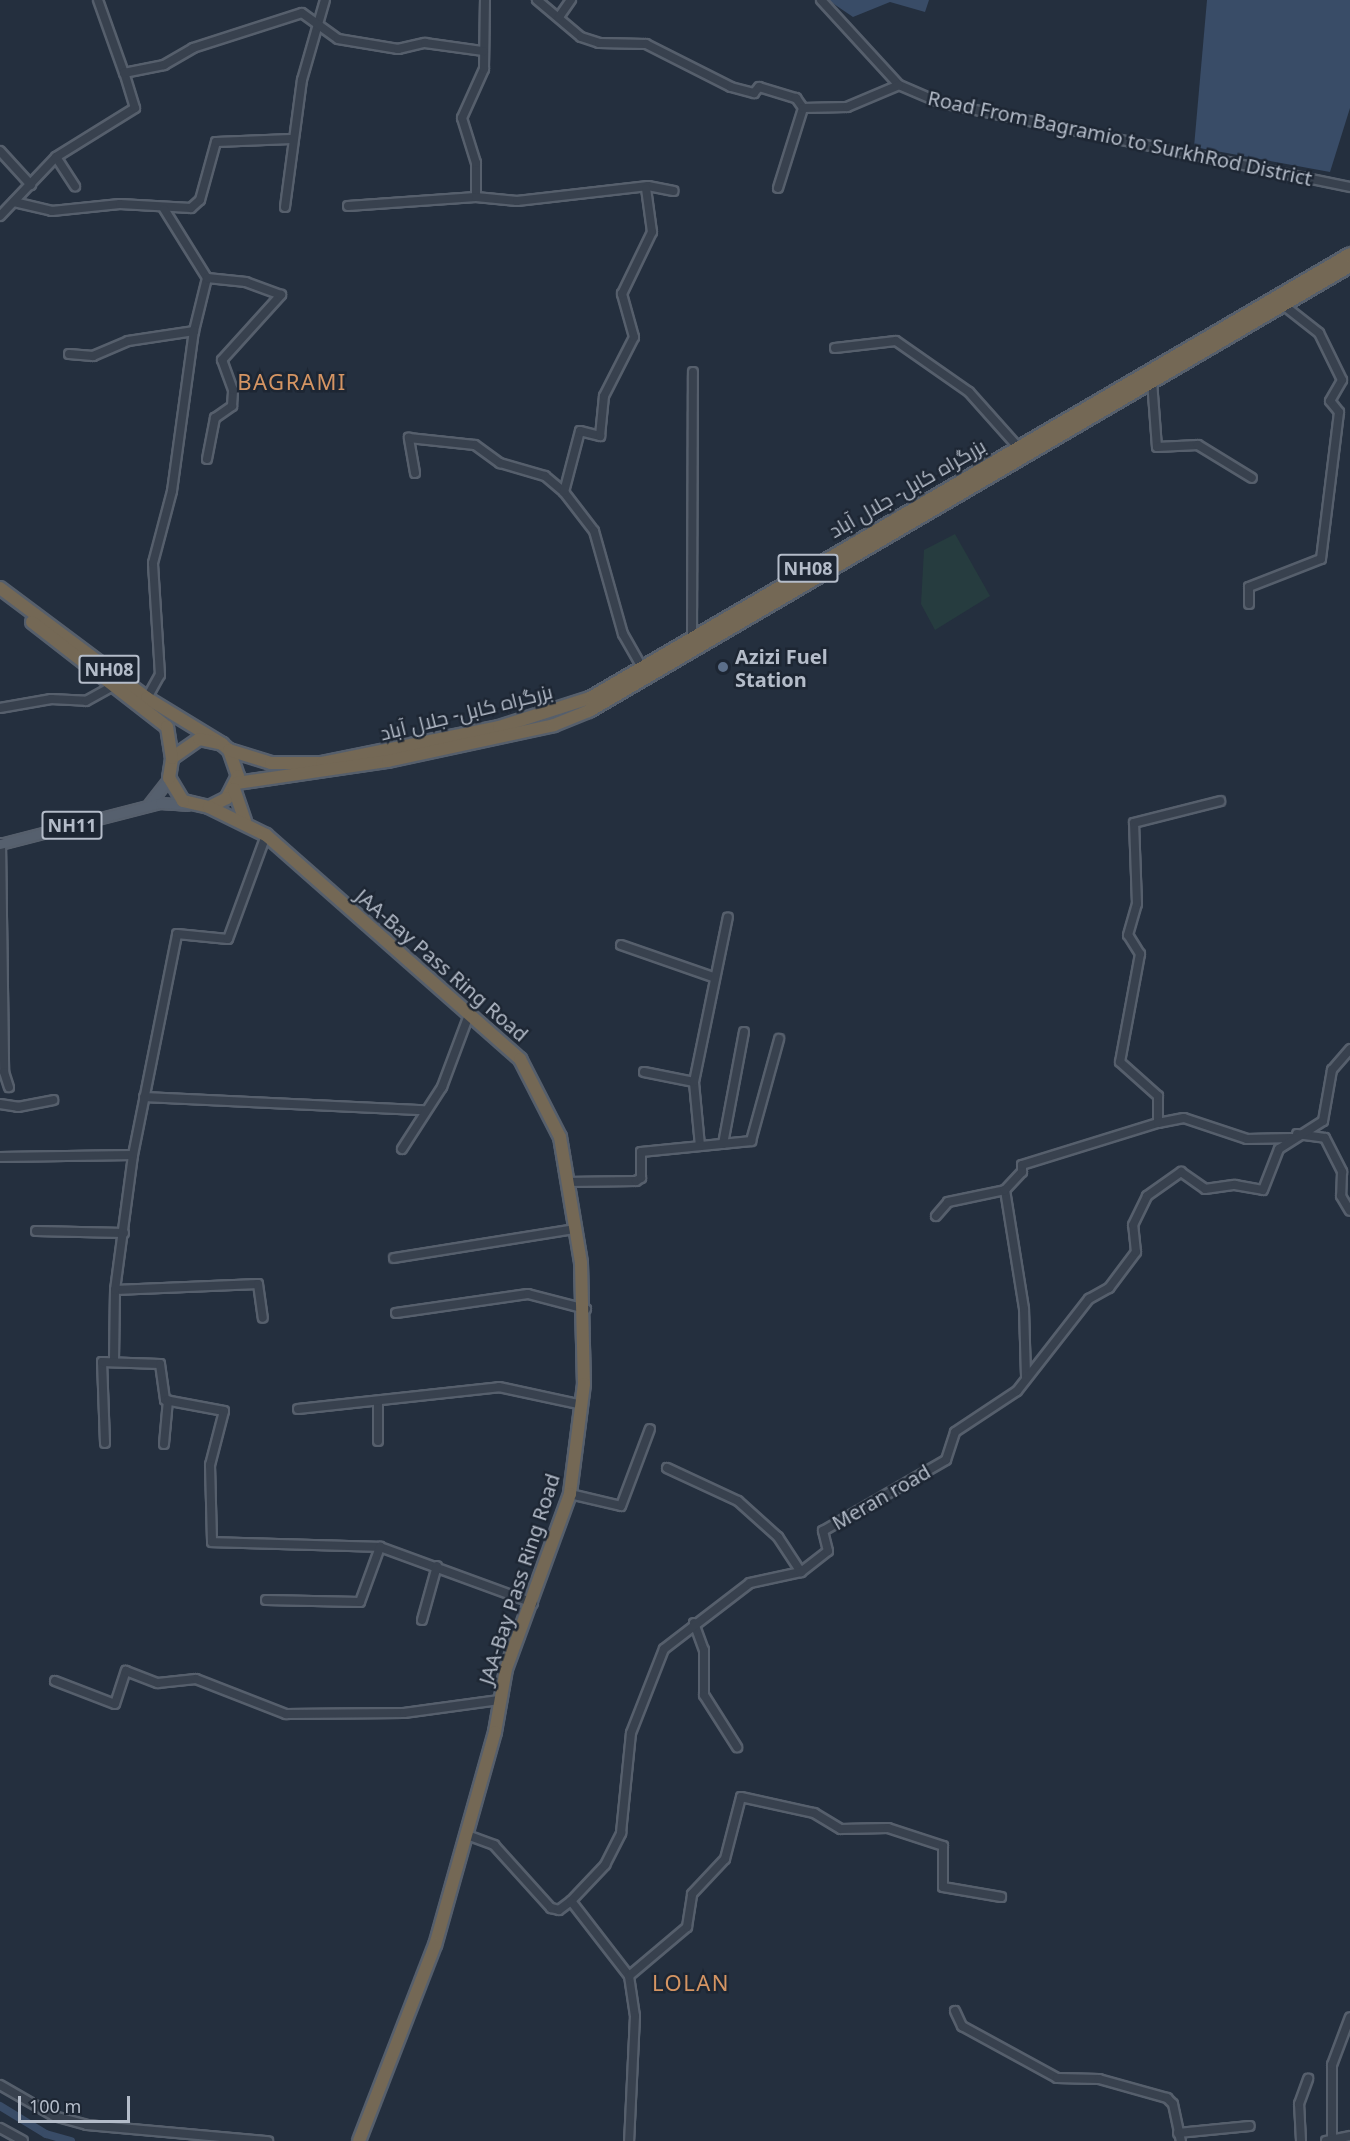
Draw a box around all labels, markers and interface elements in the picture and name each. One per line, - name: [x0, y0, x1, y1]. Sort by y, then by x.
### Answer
- street label: Road From Bagramio to SurkhRod District: [926, 85, 1314, 191]
- district label: BAGRAMI: [237, 369, 347, 395]
- street label: بزرگراه کابل- جلال آباد: [824, 433, 990, 543]
- road number: NH08: [776, 553, 840, 583]
- place label: Azizi Fuel Station: [735, 644, 828, 691]
- road number: NH08: [78, 654, 140, 684]
- marker: Azizi Fuel Station: [716, 660, 730, 674]
- street label: بزرگراه کابل- جلال آباد: [377, 679, 555, 745]
- road number: NH11: [40, 810, 104, 840]
- street label: JAA-Bay Pass Ring Road: [351, 884, 533, 1046]
- street label: Meran road: [828, 1459, 934, 1535]
- street label: JAA-Bay Pass Ring Road: [474, 1471, 564, 1687]
- district label: LOLAN: [652, 1970, 730, 1996]
- scale bar: [21, 2084, 134, 2122]
- text: 100 m: [29, 2094, 81, 2118]

